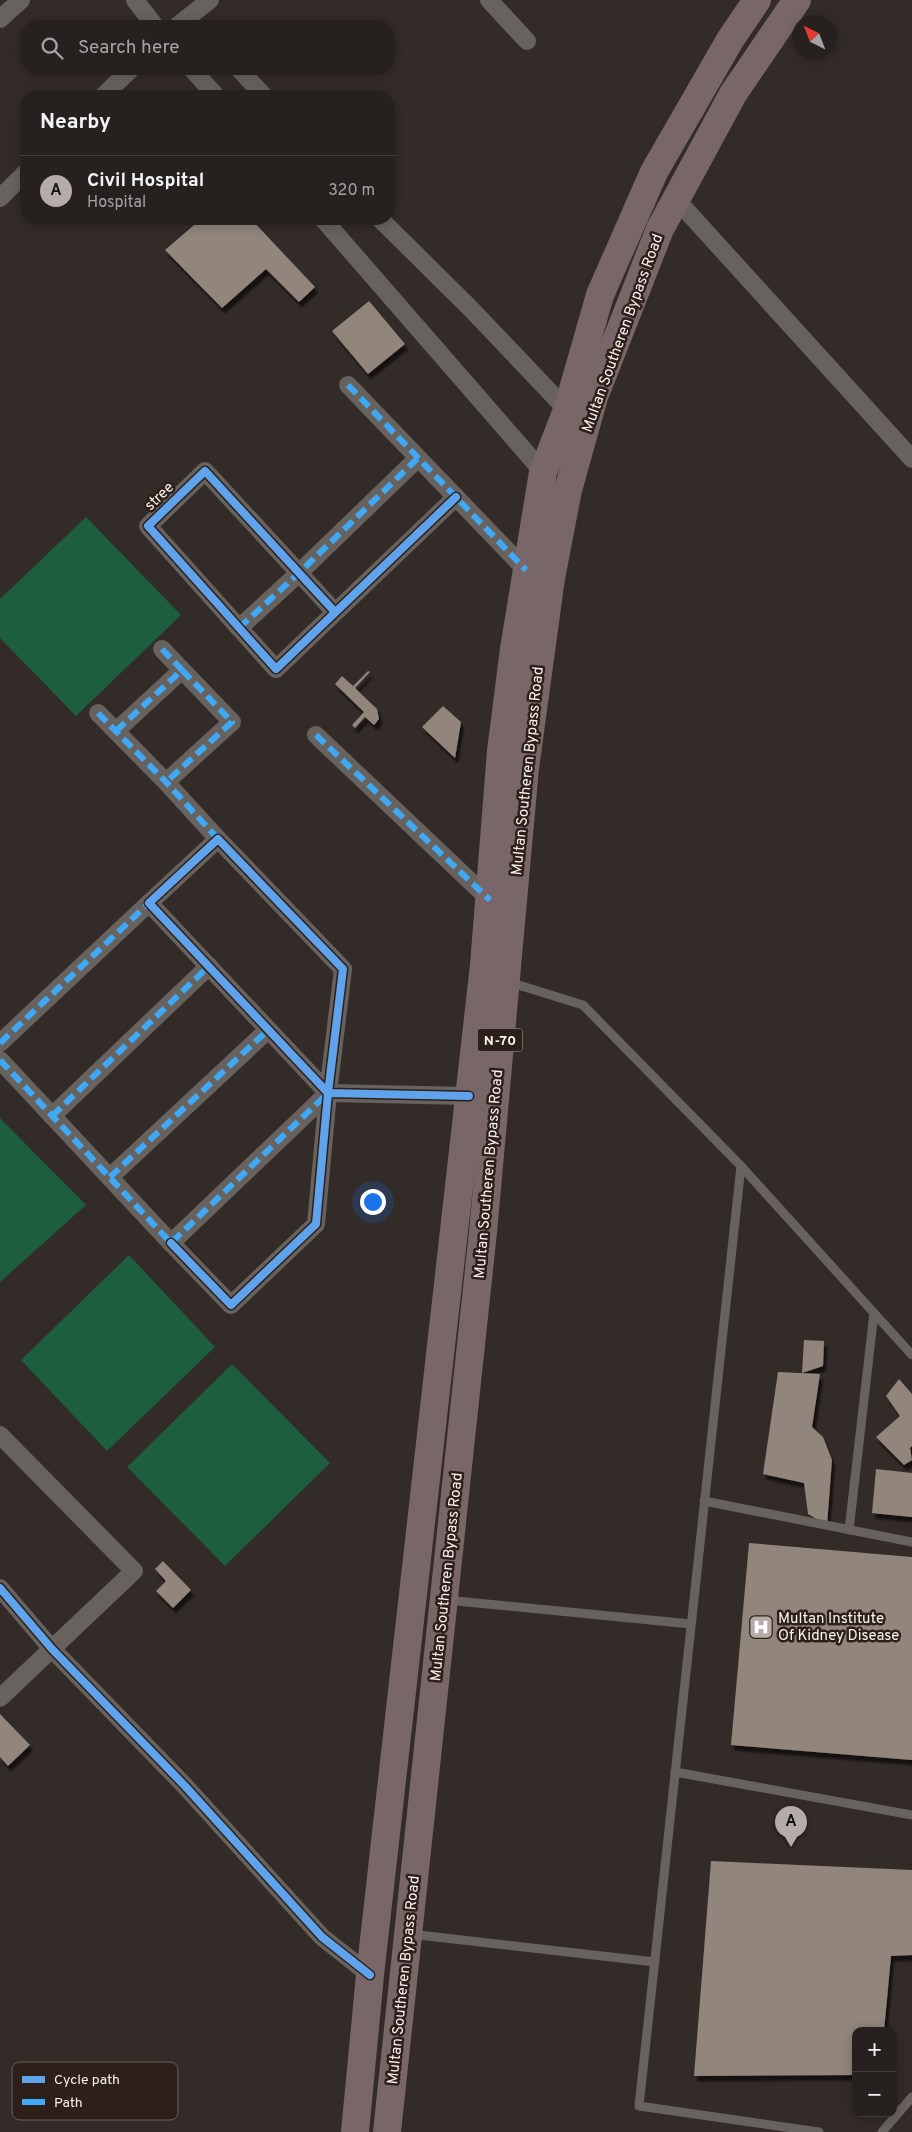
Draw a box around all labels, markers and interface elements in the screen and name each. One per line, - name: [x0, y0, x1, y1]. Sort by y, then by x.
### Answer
- north arrow: [792, 15, 837, 60]
- search box: [20, 20, 395, 75]
- icon: search: [38, 34, 66, 62]
- text: Search here: [78, 36, 180, 60]
- text: Nearby: [40, 109, 111, 136]
- text: Civil Hospital: [87, 169, 204, 193]
- text: A: [50, 181, 62, 201]
- text: 320 m: [328, 181, 375, 201]
- text: Hospital: [87, 193, 146, 213]
- street label: Multan Southeren Bypass Road: [579, 232, 668, 435]
- street label: stree: [141, 478, 179, 516]
- street label: Multan Southeren Bypass Road: [508, 666, 549, 877]
- road number: N-70: [478, 1028, 522, 1052]
- street label: Multan Southeren Bypass Road: [471, 1069, 508, 1279]
- your location: [360, 1189, 386, 1215]
- street label: Multan Southeren Bypass Road: [427, 1472, 468, 1683]
- place label: Multan Institute Of Kidney Disease: [778, 1610, 899, 1646]
- hospital icon: Multan Institute Of Kidney Disease: [748, 1614, 774, 1640]
- pin: A: [775, 1806, 807, 1847]
- street label: Multan Southeren Bypass Road: [384, 1875, 425, 2086]
- map controls: [852, 2027, 897, 2117]
- button: +: [852, 2027, 897, 2072]
- legend: [12, 2062, 178, 2120]
- text: Cycle path: [54, 2072, 120, 2089]
- button: −: [852, 2072, 897, 2117]
- text: Path: [54, 2095, 83, 2112]

